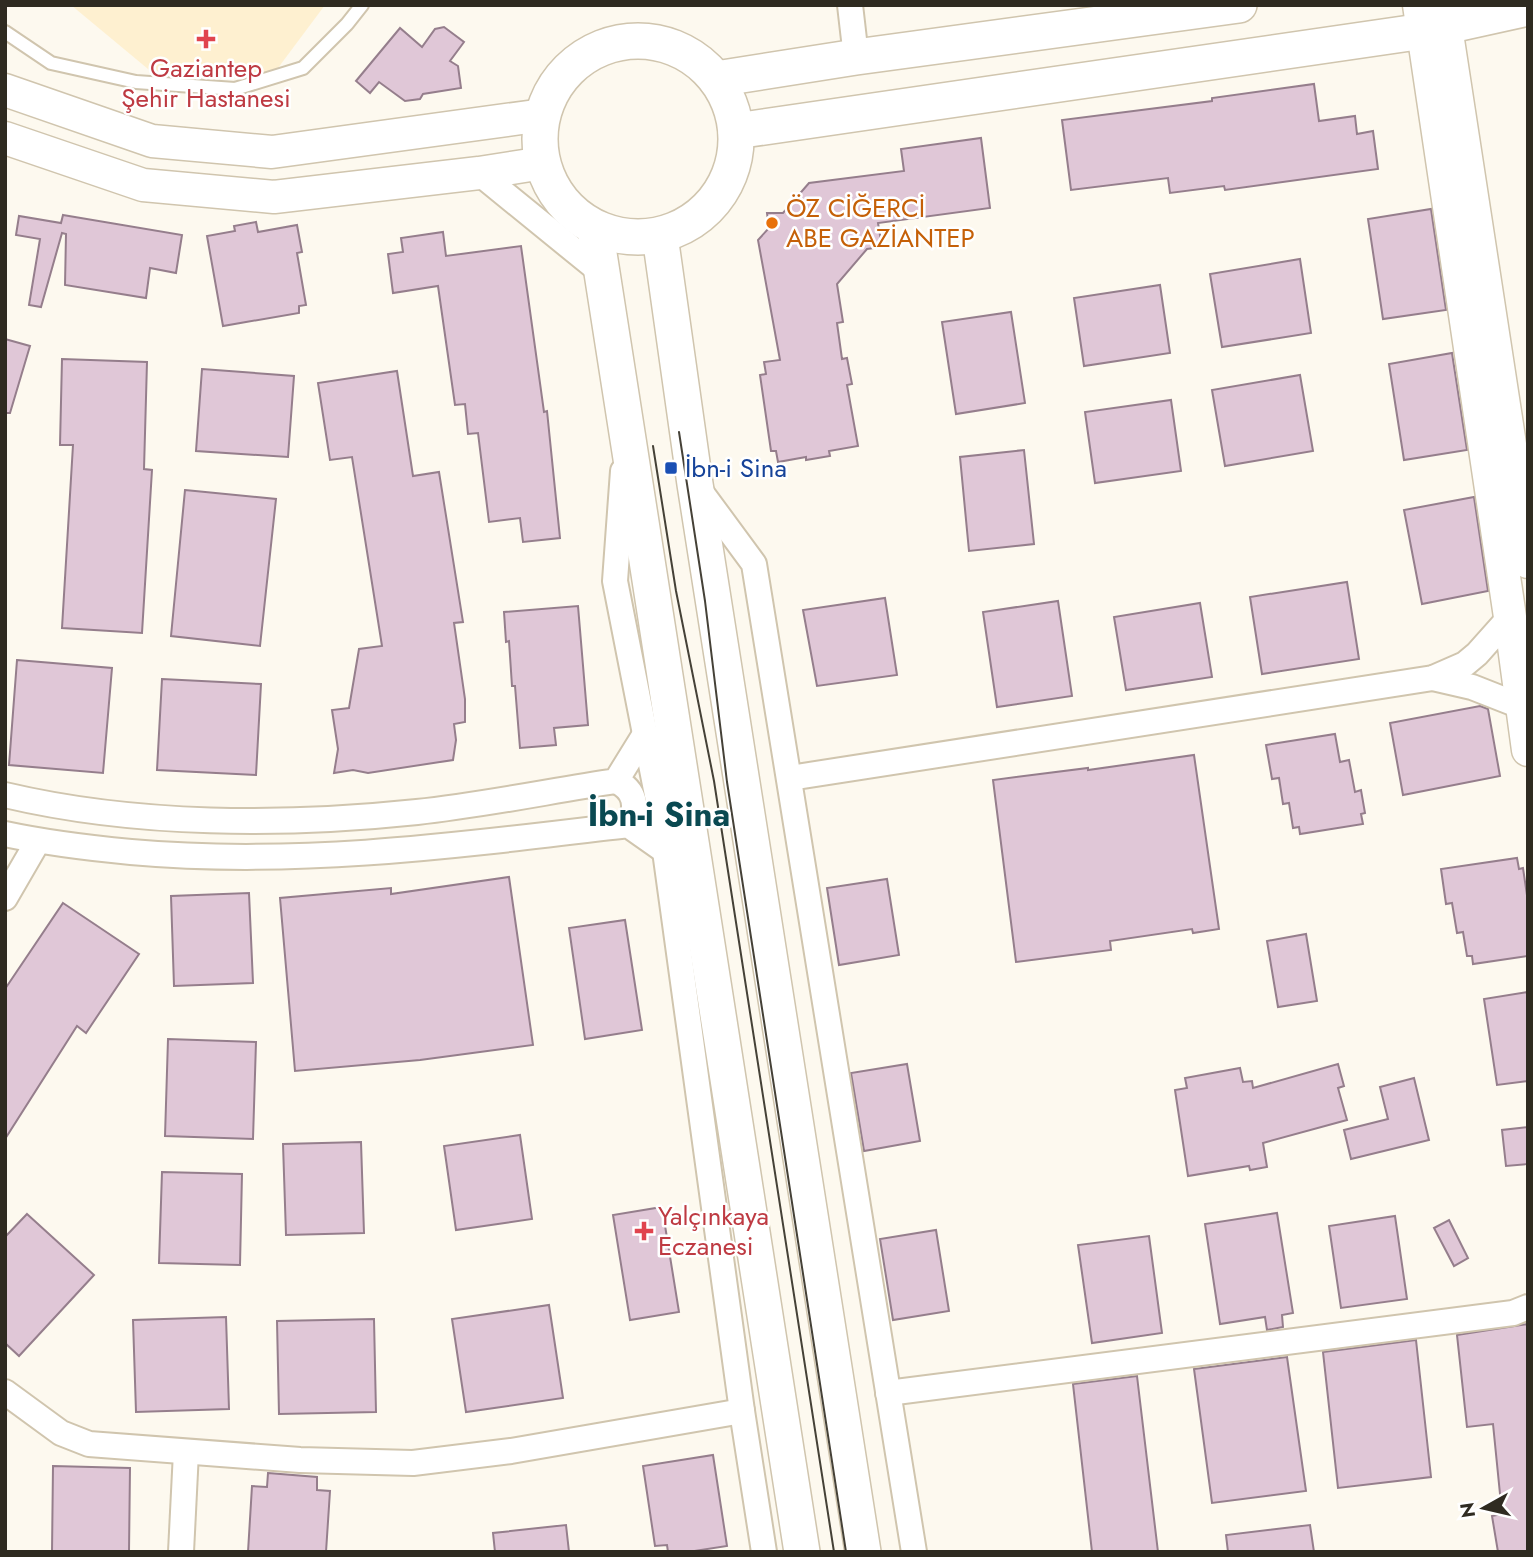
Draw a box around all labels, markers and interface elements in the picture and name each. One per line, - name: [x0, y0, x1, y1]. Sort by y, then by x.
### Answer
- marker: Gaziantep Şehir Hastanesi: [196, 29, 216, 49]
- place label: Gaziantep Şehir Hastanesi: [121, 49, 291, 117]
- place label: ÖZ CİĞERCİ ABE GAZİANTEP: [786, 189, 975, 257]
- marker: ÖZ CİĞERCİ ABE GAZİANTEP: [764, 215, 780, 231]
- place label: İbn-i Sina: [685, 449, 787, 487]
- marker: İbn-i Sina: [663, 460, 679, 476]
- district label: İbn-i Sina: [588, 791, 730, 838]
- place label: Yalçınkaya Eczanesi: [658, 1197, 769, 1265]
- marker: Yalçınkaya Eczanesi: [636, 1223, 652, 1239]
- north arrow: [1449, 1473, 1519, 1543]
- text: N: [1453, 1501, 1482, 1520]

